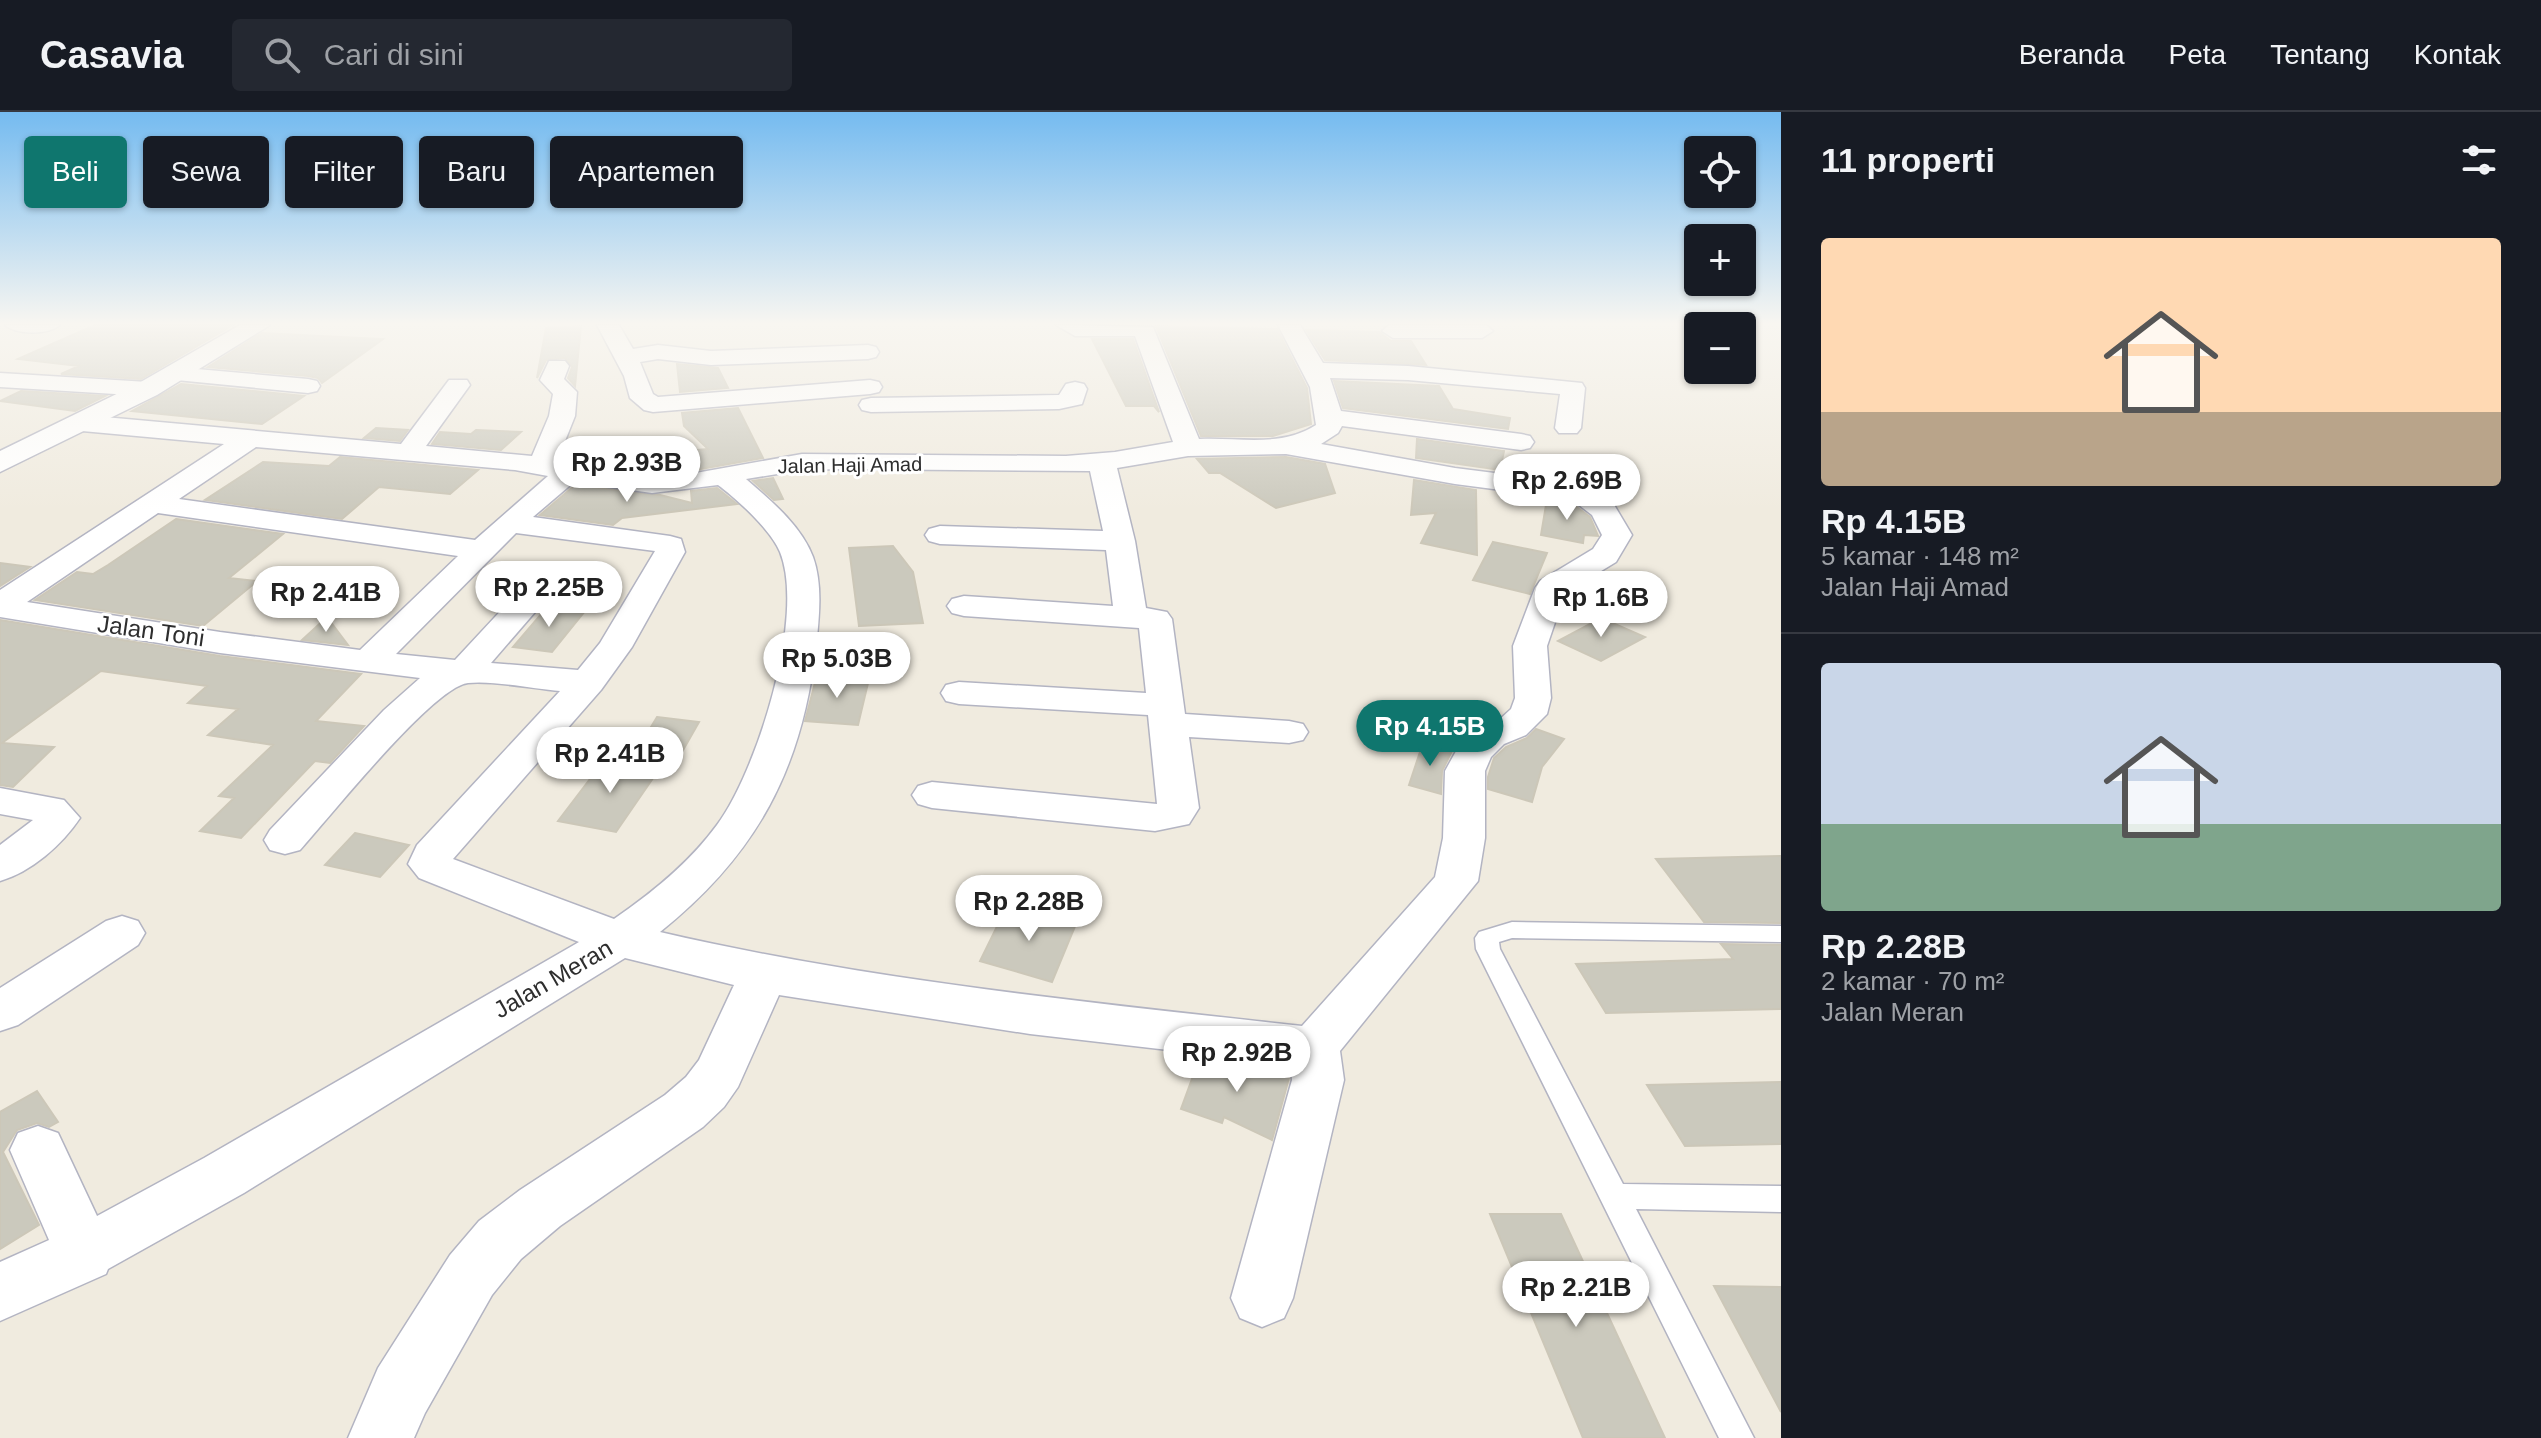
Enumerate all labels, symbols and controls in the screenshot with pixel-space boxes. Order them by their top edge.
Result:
search box [232,19,792,91]
icon: search [260,33,304,77]
text: Casavia [40,34,184,76]
text: Cari di sini [324,38,464,71]
text: Beranda [2019,39,2125,70]
text: Peta [2169,39,2226,70]
text: Tentang [2270,39,2370,70]
text: Kontak [2414,39,2501,70]
chip: Beli [24,136,127,208]
chip: Sewa [143,136,269,208]
chip: Filter [285,136,403,208]
chip: Baru [419,136,534,208]
chip: Apartemen [550,136,743,208]
map controls [1684,136,1756,384]
button: locate [1684,136,1756,208]
icon: filters [2457,138,2501,182]
text: 11 properti [1821,141,1995,179]
button: + [1684,224,1756,296]
icon: home [2089,290,2233,434]
button: − [1684,312,1756,384]
pin: Rp 2.93B [544,436,710,504]
text: Rp 2.93B [571,447,683,477]
street label: Jalan Haji Amad [778,453,922,477]
pin: Rp 2.69B [1484,454,1650,522]
text: Rp 2.69B [1511,465,1623,495]
text: Rp 4.15B [1821,502,1967,540]
text: 5 kamar · 148 m² [1821,541,2019,571]
pin: Rp 2.25B [466,561,632,629]
pin: Rp 2.41B [243,566,409,634]
pin: Rp 1.6B [1527,571,1675,639]
text: Rp 2.25B [493,572,605,602]
text: Jalan Haji Amad [1821,572,2009,602]
text: Rp 2.41B [270,577,382,607]
text: Rp 1.6B [1553,582,1649,612]
street label: Jalan Toni [96,610,206,651]
pin: Rp 5.03B [754,632,920,700]
text: Rp 5.03B [781,643,893,673]
pin: Rp 4.15B [1347,700,1513,768]
text: Rp 4.15B [1374,711,1486,741]
icon: home [2089,715,2233,859]
pin: Rp 2.41B [527,727,693,795]
text: Rp 2.41B [554,738,666,768]
pin: Rp 2.28B [946,875,1112,943]
text: Rp 2.28B [973,886,1085,916]
text: Rp 2.28B [1821,927,1967,965]
street label: Jalan Meran [489,934,617,1023]
text: 2 kamar · 70 m² [1821,966,2005,996]
text: Jalan Meran [1821,997,1964,1027]
pin: Rp 2.92B [1154,1026,1320,1094]
text: Rp 2.92B [1181,1037,1293,1067]
pin: Rp 2.21B [1493,1261,1659,1329]
text: Rp 2.21B [1520,1272,1632,1302]

